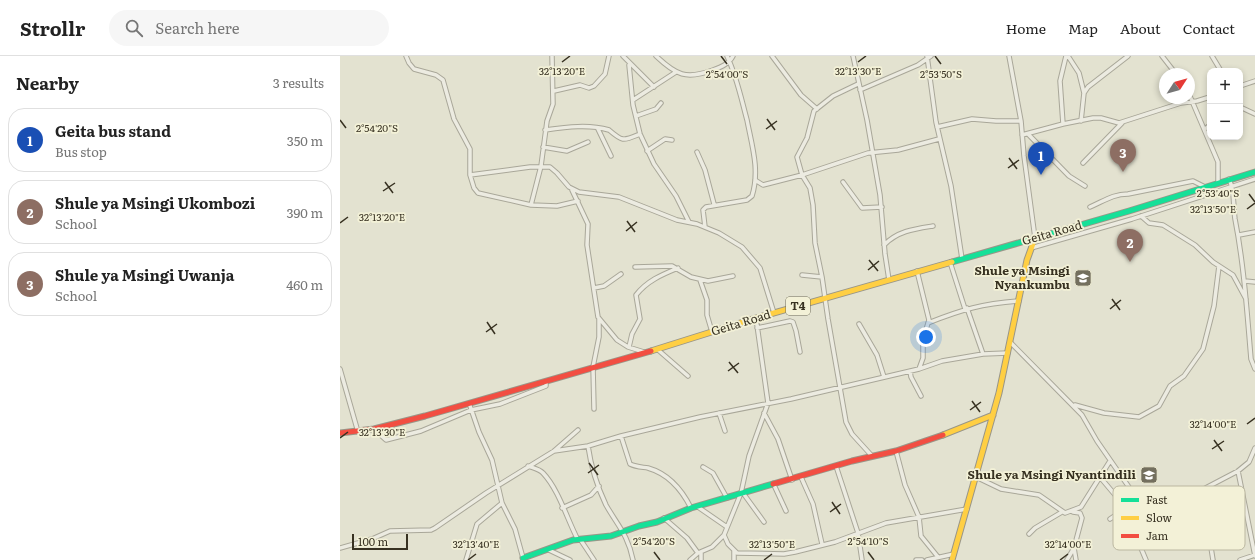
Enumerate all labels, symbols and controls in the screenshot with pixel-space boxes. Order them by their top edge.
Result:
search box [109,10,389,46]
text: Strollr [20,14,85,42]
text: Search here [155,16,240,39]
icon: search [123,17,145,39]
text: Home [1006,18,1046,38]
text: Map [1068,18,1098,38]
text: About [1120,18,1161,38]
text: Contact [1183,18,1235,38]
text: 32°13'20"E [539,63,585,78]
text: 32°13'30"E [835,63,881,78]
text: 2°54'00"S [706,66,748,81]
text: 2°53'50"S [920,66,962,81]
north arrow [1159,68,1195,104]
map controls [1207,68,1243,140]
button: + [1207,68,1243,104]
text: Nearby [16,70,79,95]
text: 3 results [273,73,324,92]
button: − [1207,104,1243,140]
text: Geita bus stand [55,119,171,142]
text: 2°54'20"S [356,120,398,135]
text: 1 [27,131,33,150]
text: 350 m [287,131,323,150]
pin: 3 [1110,139,1136,172]
text: Bus stop [55,142,107,161]
pin: 1 [1028,142,1054,175]
text: 2°53'40"S [1197,185,1239,200]
text: Shule ya Msingi Ukombozi [55,191,255,214]
text: 32°13'50"E [1190,201,1236,216]
text: 2 [27,203,33,222]
text: 390 m [286,203,323,222]
text: 32°13'20"E [359,209,405,224]
text: School [55,214,97,233]
street label: Geita Road [1020,215,1084,249]
pin: 2 [1117,229,1143,262]
place label: Shule ya Msingi Nyankumbu [974,261,1071,293]
text: Shule ya Msingi Uwanja [55,263,234,286]
school or university icon: Shule ya Msingi Nyankumbu [1073,268,1093,288]
text: 3 [26,275,34,294]
text: 460 m [286,275,323,294]
text: School [55,286,97,305]
road number: T4 [786,297,810,315]
street label: Geita Road [709,304,773,340]
your location [916,327,936,347]
text: 32°14'00"E [1190,416,1236,431]
text: 32°13'30"E [359,424,405,439]
place label: Shule ya Msingi Nyantindili [968,465,1137,483]
school or university icon: Shule ya Msingi Nyantindili [1139,465,1159,485]
legend [1113,486,1245,550]
text: Fast [1146,491,1168,507]
text: Slow [1146,509,1172,525]
text: Jam [1146,527,1169,543]
scale bar [352,532,408,551]
text: 100 m [358,533,388,549]
text: 2°54'20"S [633,533,675,548]
text: 2°54'10"S [848,533,889,548]
text: 32°13'40"E [453,536,499,551]
text: 32°13'50"E [749,536,795,551]
text: 32°14'00"E [1045,536,1091,551]

